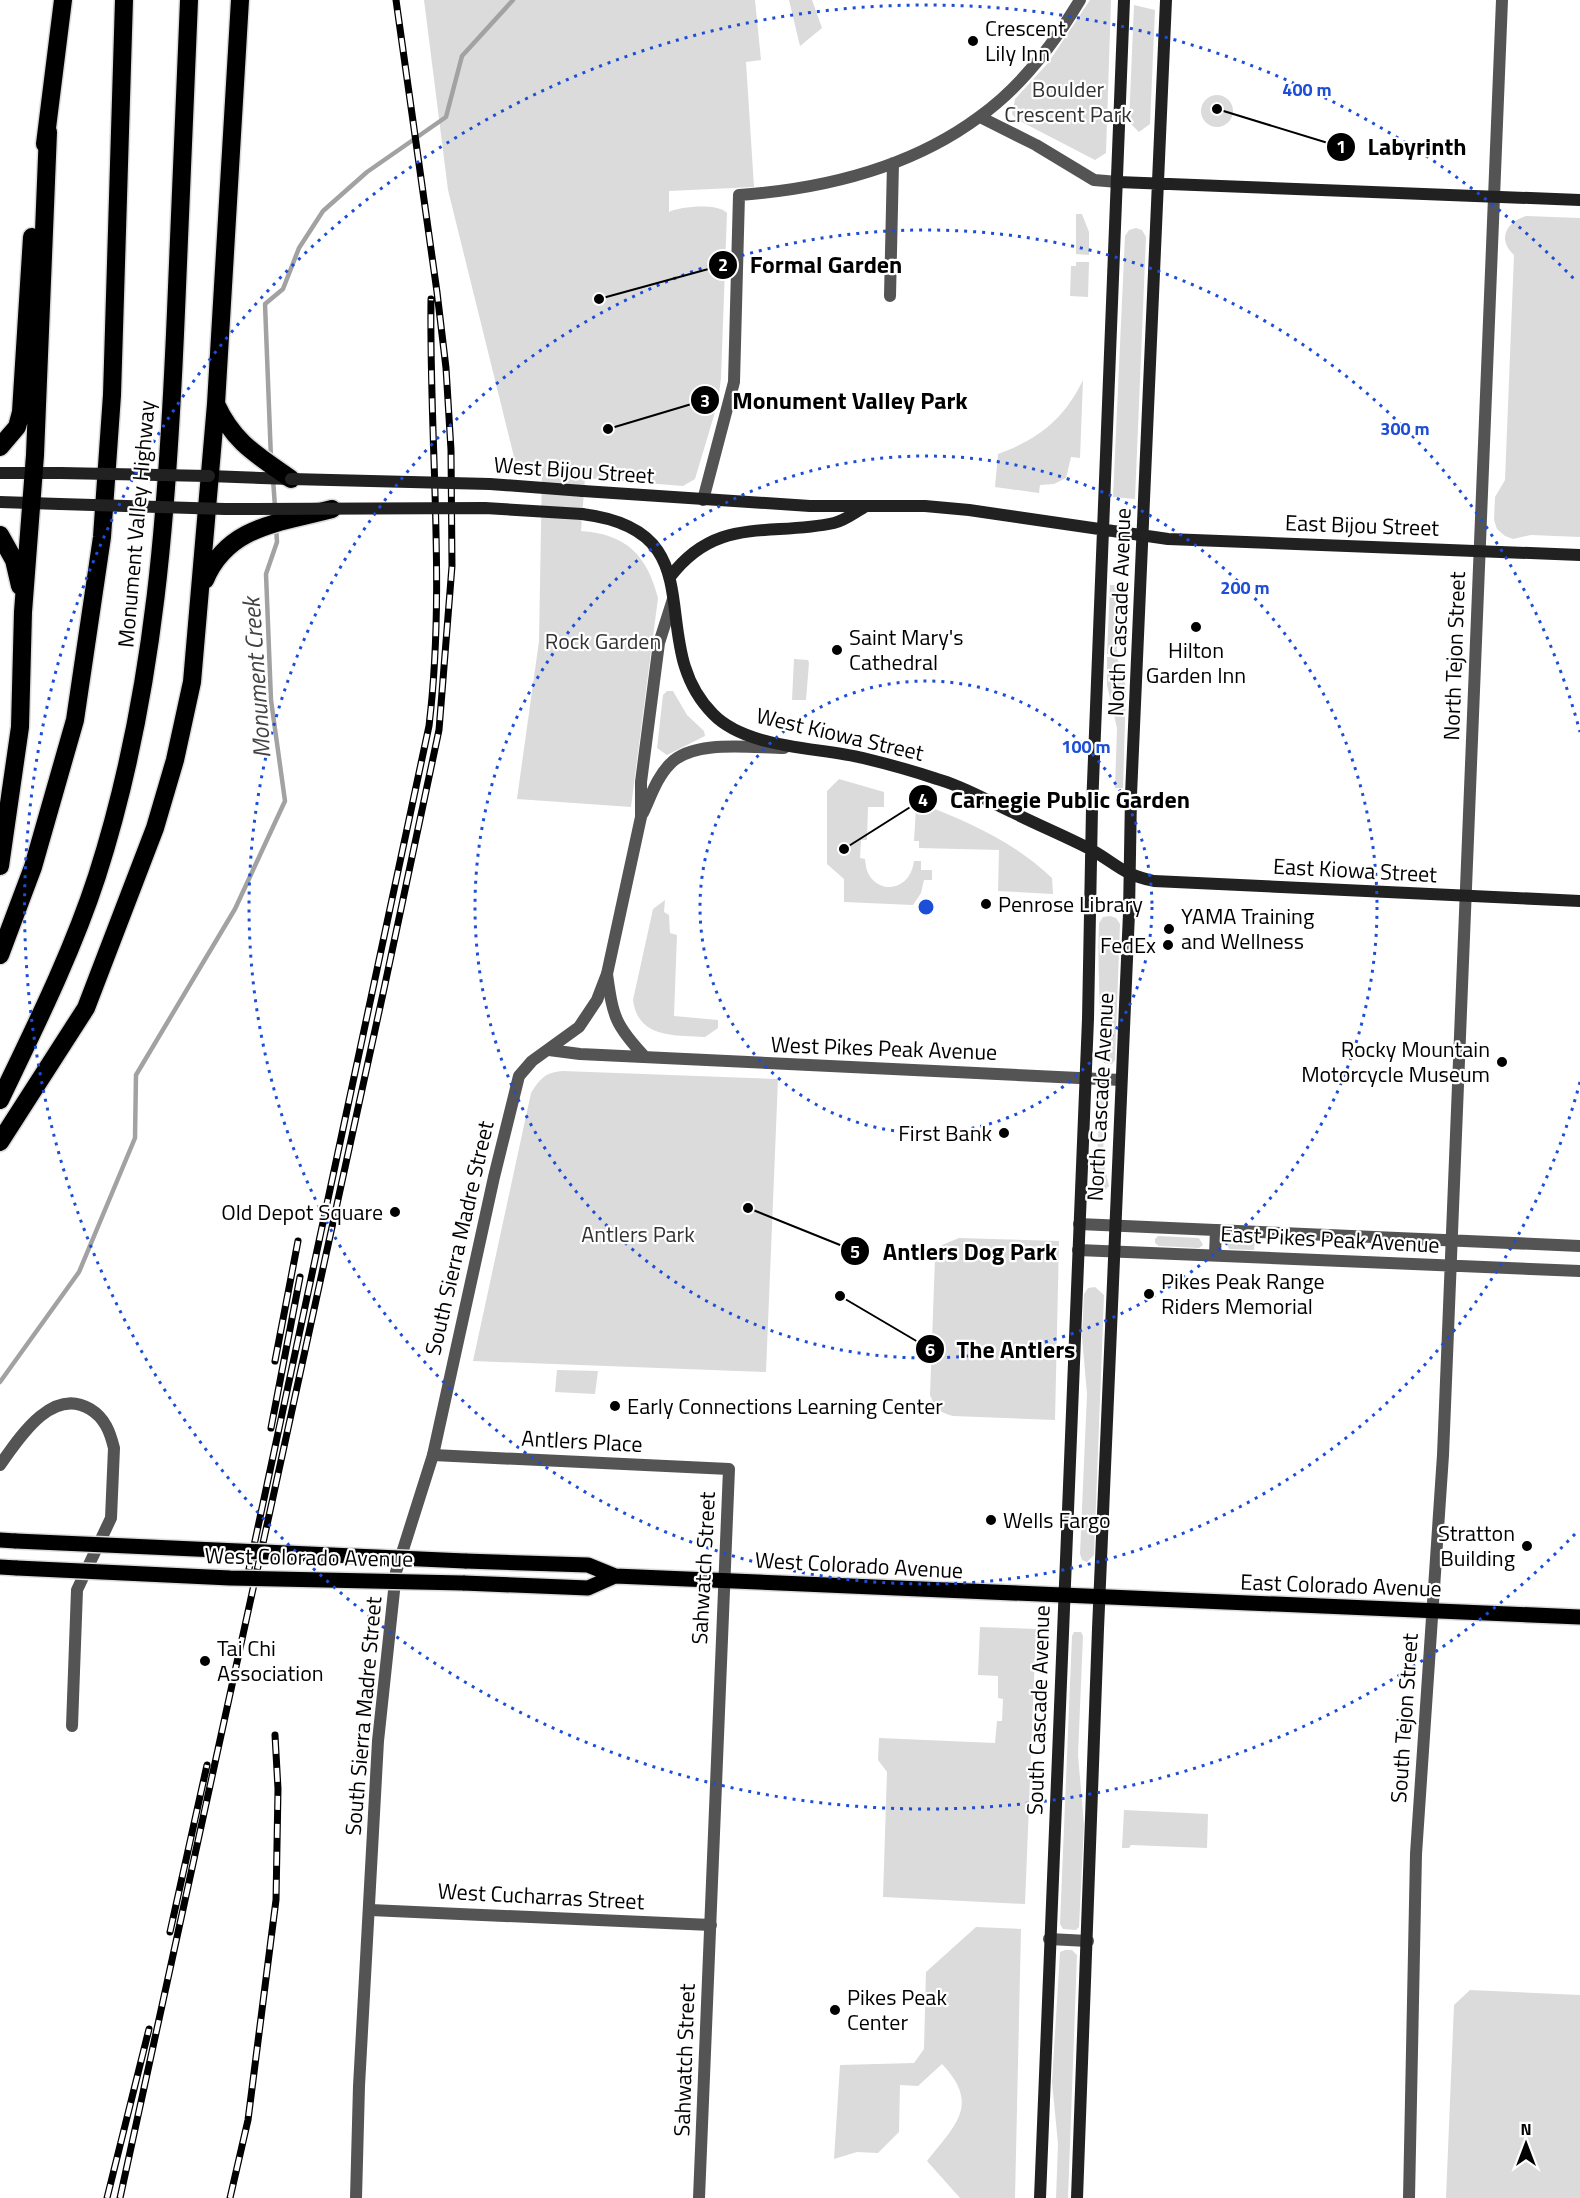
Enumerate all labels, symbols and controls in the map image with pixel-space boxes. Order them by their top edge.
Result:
place label: Crescent Lily Inn [985,11,1066,70]
marker: Crescent Lily Inn [966,34,980,48]
park label: Boulder Crescent Park [1004,72,1132,131]
text: 400 m [1282,76,1332,103]
callout: Labyrinth [1326,126,1479,168]
text: Labyrinth [1368,128,1466,164]
text: 1 [1336,133,1346,160]
callout: Formal Garden [708,244,915,286]
text: Formal Garden [750,246,902,282]
text: 2 [718,251,728,278]
callout: Monument Valley Park [690,379,979,421]
text: Monument Valley Park [732,382,968,418]
text: 3 [700,387,710,414]
street label: Monument Valley Highway [108,399,164,649]
text: 300 m [1380,415,1430,442]
street label: West Bijou Street [493,447,656,493]
street label: East Bijou Street [1284,505,1440,545]
street label: North Cascade Avenue [1098,507,1140,717]
street label: North Tejon Street [1434,571,1474,741]
text: 200 m [1220,574,1270,601]
water label: Monument Creek [232,593,280,760]
place label: Saint Mary's Cathedral [849,620,964,679]
marker: Hilton Garden Inn [1189,620,1203,634]
park label: Rock Garden [545,624,661,658]
place label: Hilton Garden Inn [1146,633,1246,692]
marker: Saint Mary's Cathedral [830,643,844,657]
street label: West Kiowa Street [753,698,927,770]
text: 100 m [1061,733,1111,760]
callout: Carnegie Public Garden [908,778,1202,820]
text: Carnegie Public Garden [950,781,1190,817]
text: 4 [918,786,928,813]
street label: East Kiowa Street [1272,849,1438,891]
place label: Penrose Library [998,887,1143,921]
centre of rings [916,897,936,917]
marker: Penrose Library [979,897,993,911]
place label: YAMA Training and Wellness [1181,899,1314,958]
marker: YAMA Training and Wellness [1162,922,1176,936]
place label: FedEx [1100,928,1156,962]
marker: FedEx [1161,938,1175,952]
street label: North Cascade Avenue [1078,992,1122,1202]
street label: West Pikes Peak Avenue [770,1027,998,1069]
place label: Rocky Mountain Motorcycle Museum [1301,1032,1490,1091]
marker: Rocky Mountain Motorcycle Museum [1495,1055,1509,1069]
place label: First Bank [898,1116,992,1150]
street label: South Sierra Madre Street [415,1117,503,1359]
marker: First Bank [997,1126,1011,1140]
place label: Old Depot Square [221,1195,383,1229]
marker: Old Depot Square [388,1205,402,1219]
street label: East Pikes Peak Avenue [1219,1216,1441,1262]
park label: Antlers Park [581,1217,695,1251]
callout: Antlers Dog Park [840,1230,1069,1272]
text: Antlers Dog Park [883,1233,1058,1269]
text: 5 [850,1238,860,1265]
place label: Pikes Peak Range Riders Memorial [1161,1264,1325,1323]
marker: Pikes Peak Range Riders Memorial [1142,1287,1156,1301]
callout: The Antlers [915,1328,1087,1370]
text: The Antlers [957,1331,1075,1367]
text: 6 [925,1336,935,1363]
place label: Early Connections Learning Center [627,1389,943,1423]
marker: Early Connections Learning Center [608,1399,622,1413]
street label: Antlers Place [521,1421,643,1461]
street label: Sahwatch Street [682,1490,724,1645]
place label: Wells Fargo [1003,1503,1111,1537]
marker: Wells Fargo [984,1513,998,1527]
place label: Stratton Building [1438,1516,1515,1575]
street label: West Colorado Avenue [204,1538,414,1576]
marker: Stratton Building [1520,1539,1534,1553]
street label: West Colorado Avenue [754,1543,964,1587]
street label: East Colorado Avenue [1240,1564,1442,1606]
street label: South Sierra Madre Street [336,1595,390,1837]
street label: South Cascade Avenue [1017,1605,1059,1815]
place label: Tai Chi Association [217,1631,324,1690]
street label: South Tejon Street [1381,1632,1427,1804]
marker: Tai Chi Association [198,1654,212,1668]
street label: West Cucharras Street [437,1874,645,1918]
place label: Pikes Peak Center [847,1980,947,2039]
street label: Sahwatch Street [664,1983,704,2137]
marker: Pikes Peak Center [828,2003,842,2017]
north arrow [1496,2114,1556,2174]
text: N [1520,2117,1532,2141]

